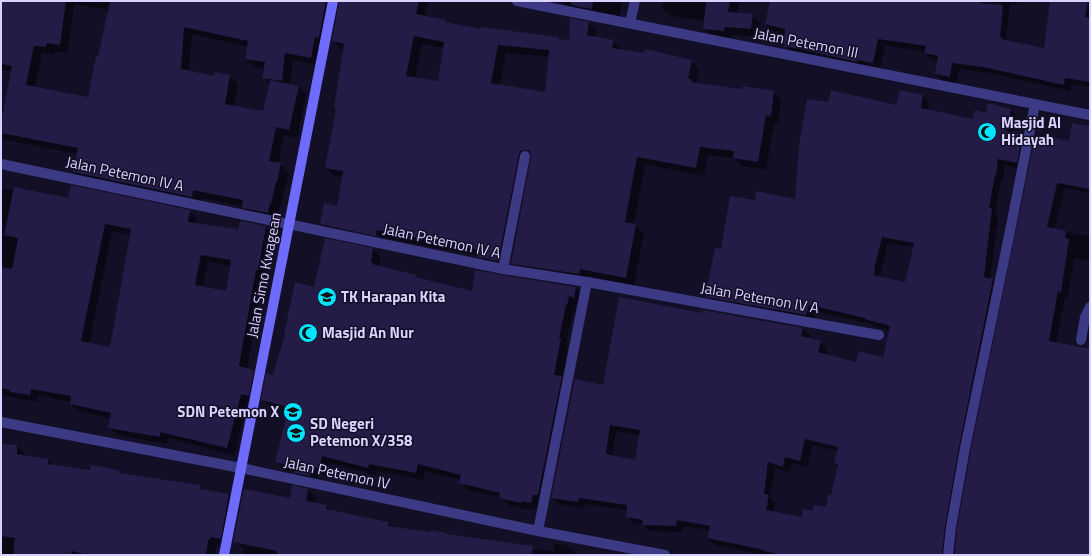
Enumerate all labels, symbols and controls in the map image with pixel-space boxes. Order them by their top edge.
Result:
street label: Jalan Petemon III [752,21,860,64]
place label: Masjid Al Hidayah [1001,111,1061,151]
mosque icon: Masjid Al Hidayah [976,121,998,143]
street label: Jalan Petemon IV A [64,150,186,197]
street label: Jalan Simo Kwagean [240,210,287,340]
street label: Jalan Petemon IV A [381,217,503,264]
street label: Jalan Petemon IV A [699,276,821,319]
place label: TK Harapan Kita [341,285,446,308]
school or university icon: TK Harapan Kita [316,286,338,308]
place label: Masjid An Nur [322,321,414,344]
mosque icon: Masjid An Nur [297,322,319,344]
place label: SDN Petemon X [177,400,279,423]
school or university icon: SDN Petemon X [282,401,304,423]
place label: SD Negeri Petemon X/358 [310,412,412,452]
school or university icon: SD Negeri Petemon X/358 [285,422,307,444]
street label: Jalan Petemon IV [282,450,392,495]

